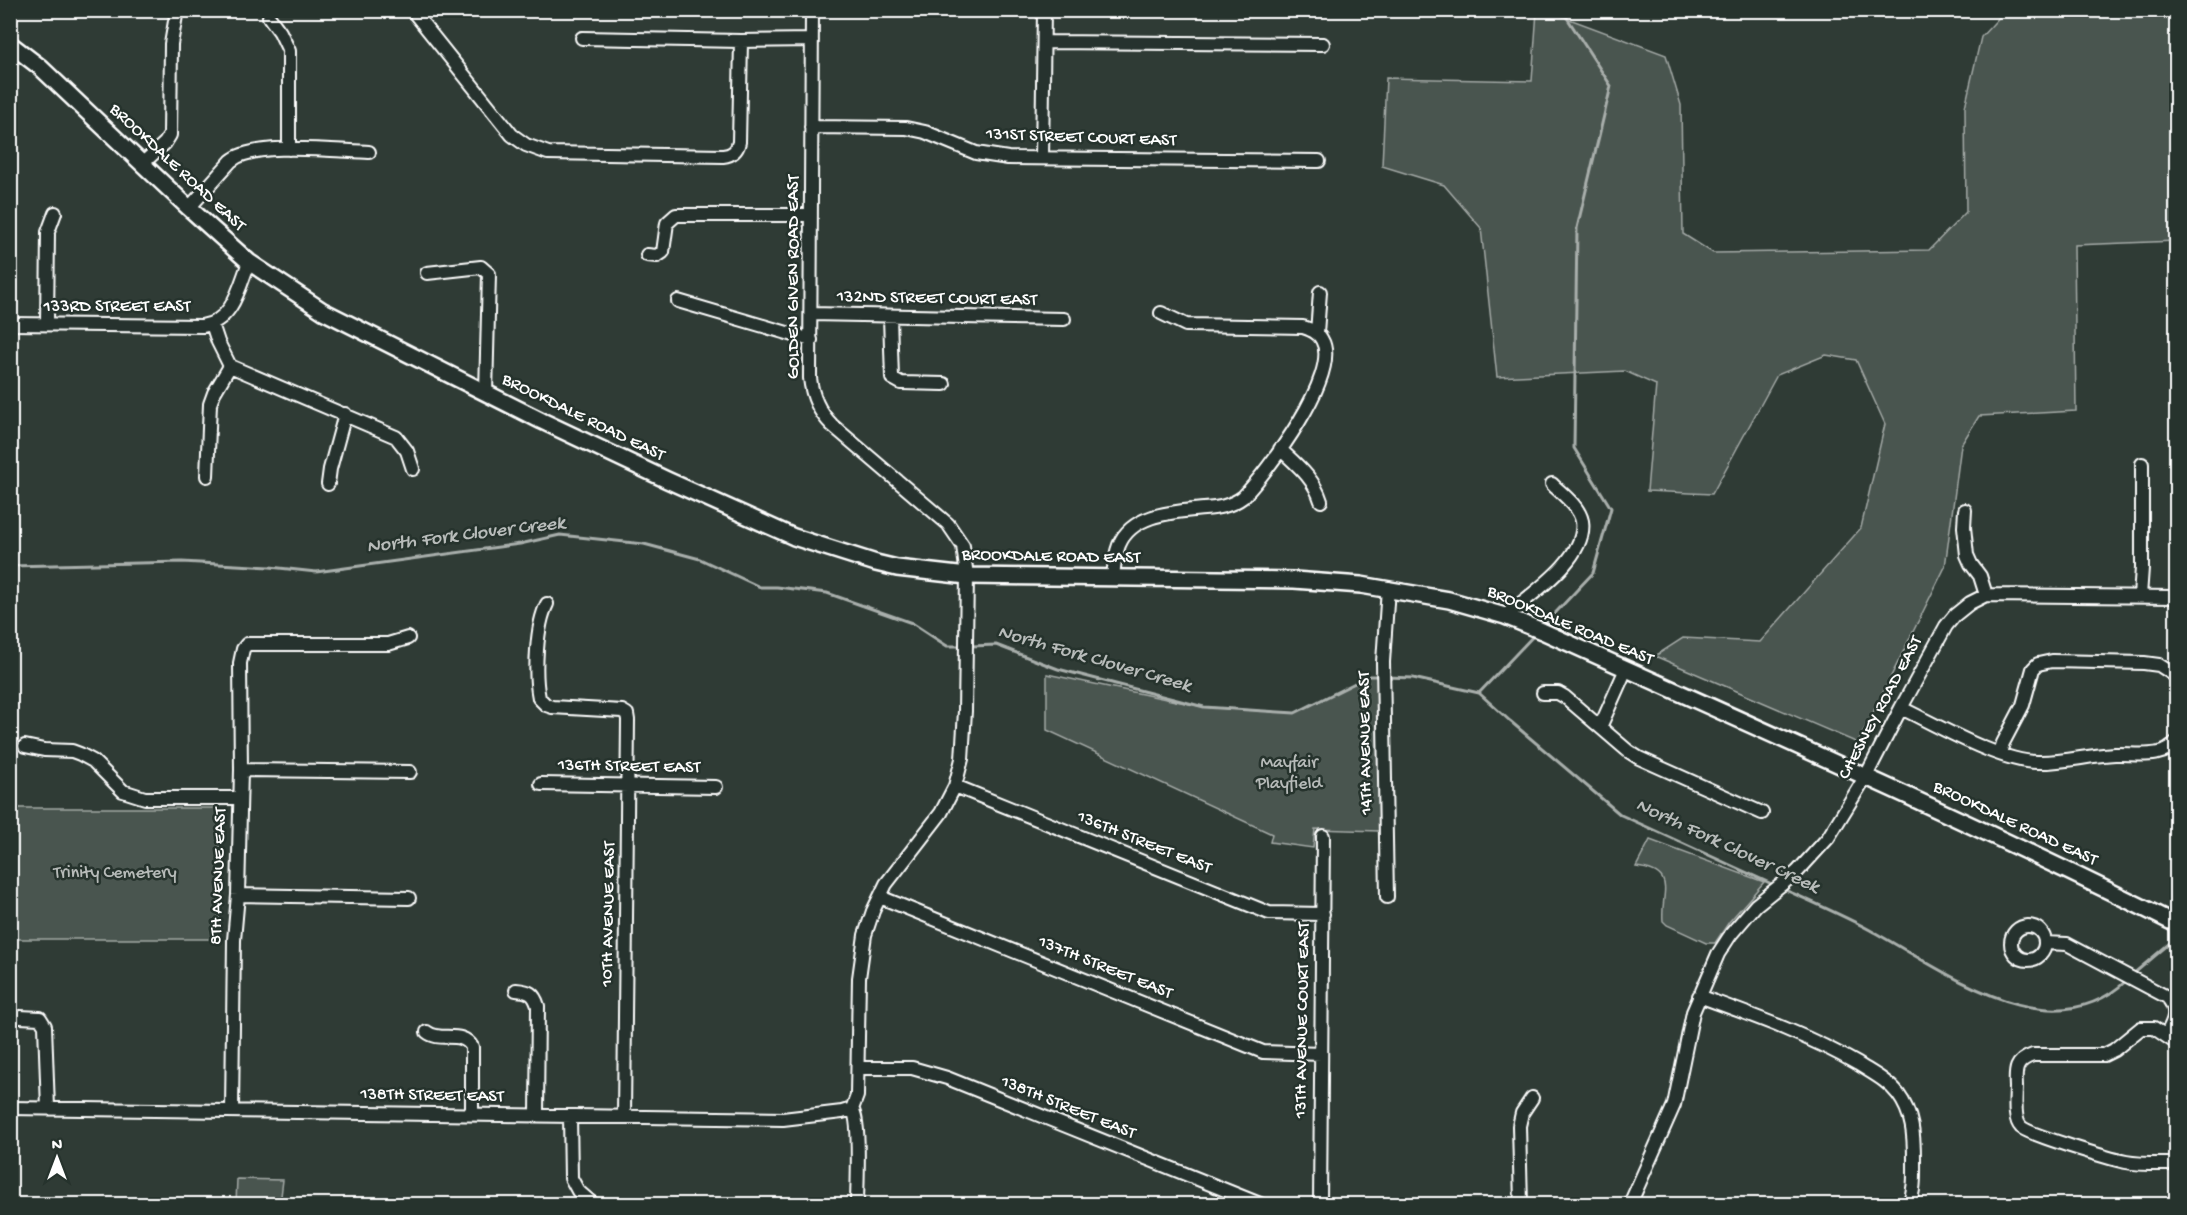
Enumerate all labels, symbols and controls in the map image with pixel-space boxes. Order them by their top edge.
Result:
street label: BROOKDALE ROAD EAST [104,99,250,237]
street label: 131ST STREET COURT EAST [984,124,1178,152]
street label: GOLDEN GIVEN ROAD EAST [784,174,805,379]
street label: 132ND STREET COURT EAST [836,287,1038,311]
street label: 133RD STREET EAST [43,297,191,318]
street label: BROOKDALE ROAD EAST [497,369,669,467]
water label: North Fork Clover Creek [366,512,569,560]
street label: BROOKDALE ROAD EAST [961,545,1142,569]
street label: BROOKDALE ROAD EAST [1483,581,1657,671]
water label: North Fork Clover Creek [995,621,1195,699]
street label: CHESNEY ROAD EAST [1834,632,1928,783]
street label: 14TH AVENUE EAST [1354,670,1378,816]
park label: Mayfair Playfield [1255,753,1323,795]
street label: 136TH STREET EAST [557,755,702,779]
street label: BROOKDALE ROAD EAST [1929,776,2101,872]
water label: North Fork Clover Creek [1632,794,1824,900]
street label: 8TH AVENUE EAST [206,806,232,945]
street label: 136TH STREET EAST [1073,806,1215,880]
street label: 10TH AVENUE EAST [597,840,621,988]
park label: Trinity Cemetery [52,863,177,884]
street label: 13TH AVENUE COURT EAST [1291,921,1315,1119]
street label: 137TH STREET EAST [1034,931,1176,1005]
street label: 138TH STREET EAST [997,1071,1139,1145]
street label: 138TH STREET EAST [359,1084,505,1108]
north arrow [27,1128,87,1188]
text: N [52,1137,63,1156]

